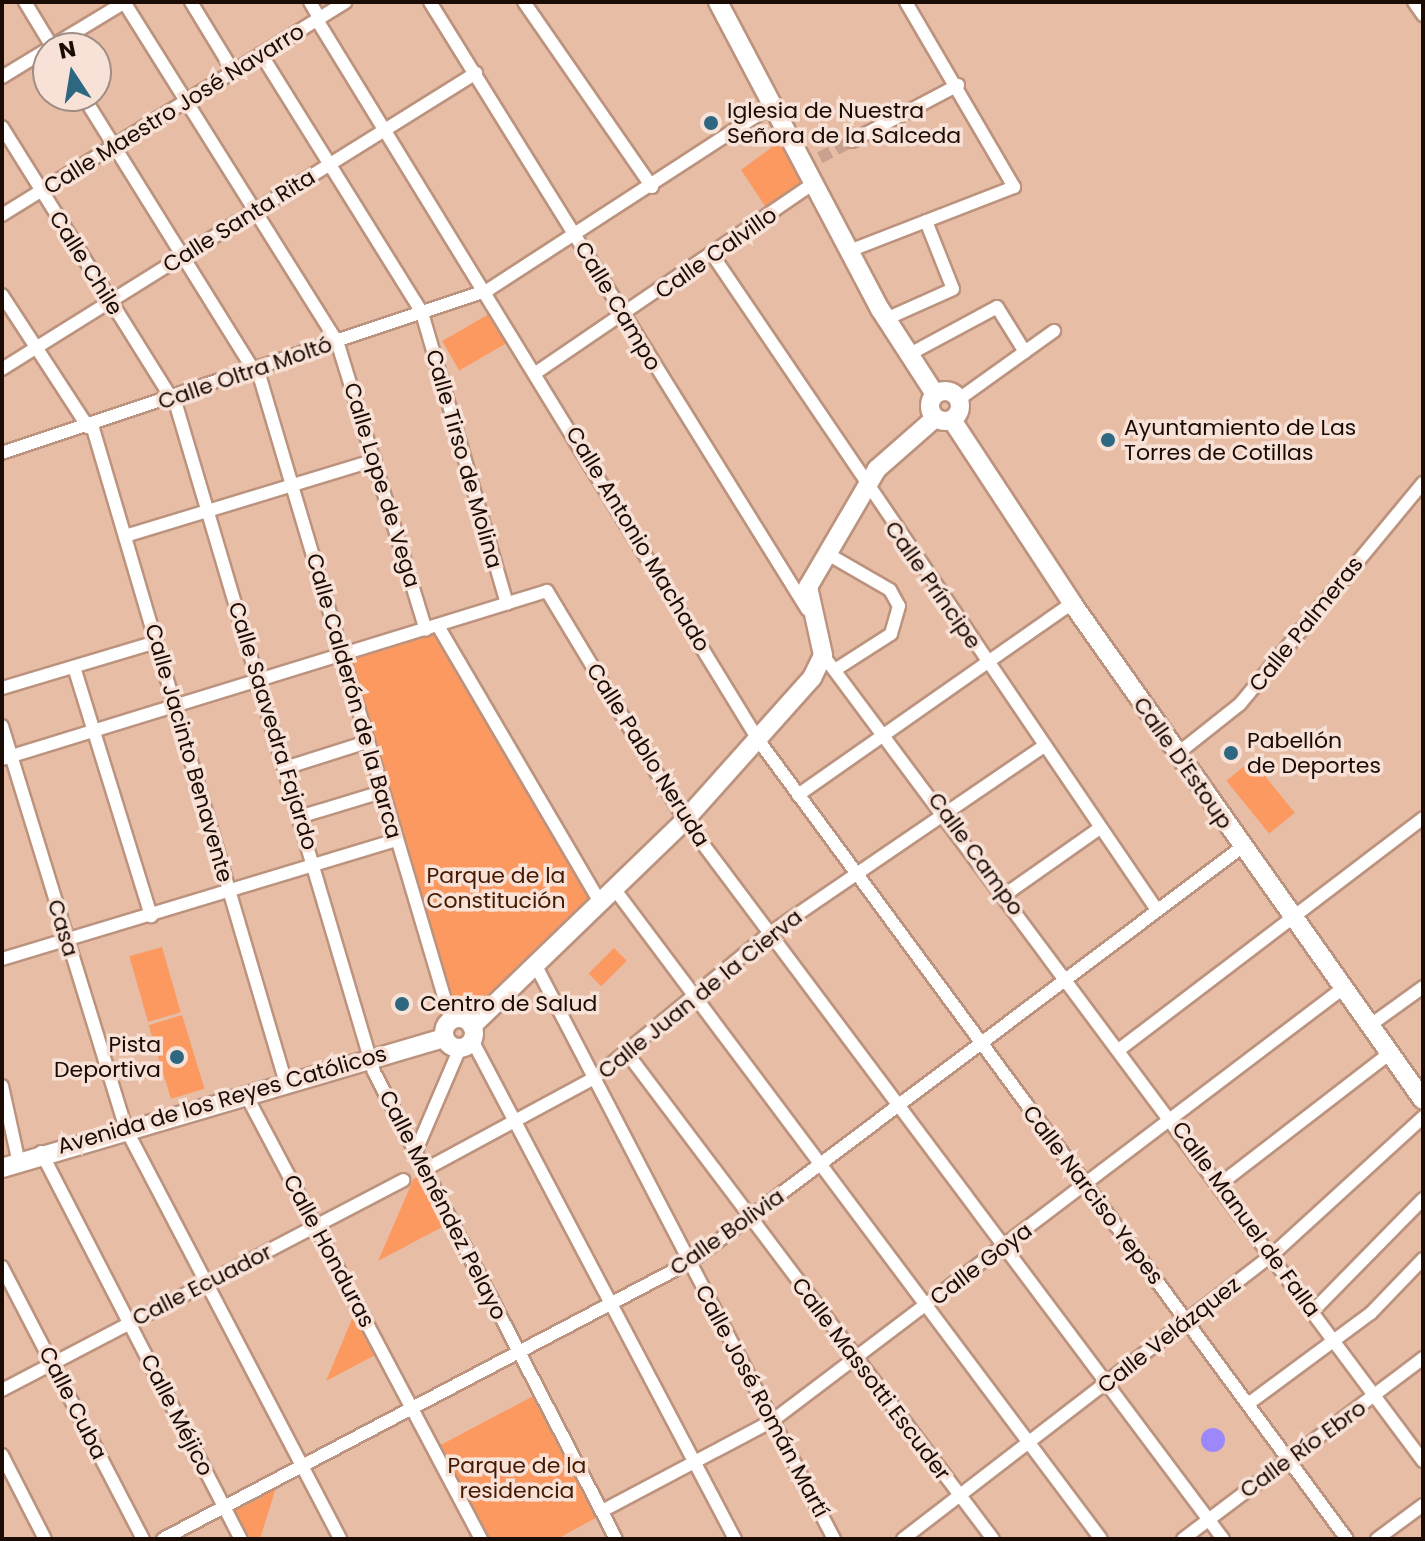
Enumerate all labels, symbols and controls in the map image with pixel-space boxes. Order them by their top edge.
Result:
street label: Calle Maestro José Navarro [39,18,309,200]
north arrow [32,32,112,112]
place label: Iglesia de Nuestra Señora de la Salceda [727,97,961,148]
marker: Iglesia de Nuestra Señora de la Salceda [702,114,720,132]
street label: Calle Santa Rita [158,164,320,278]
street label: Calle Calvillo [650,201,782,305]
street label: Calle Chile [44,206,128,320]
street label: Calle Campo [569,237,667,375]
street label: Calle Oltra Moltó [154,331,336,415]
street label: Calle Tirso de Molina [420,347,508,571]
street label: Calle Lope de Vega [338,379,426,591]
place label: Ayuntamiento de Las Torres de Cotillas [1124,414,1356,466]
street label: Calle Antonio Machado [560,422,716,656]
marker: Ayuntamiento de Las Torres de Cotillas [1099,431,1117,449]
street label: Calle Príncipe [879,516,987,654]
street label: Calle Calderón de la Barca [301,550,407,842]
street label: Calle Palmeras [1243,551,1369,697]
street label: Calle Saavedra Fajardo [223,599,323,853]
street label: Calle Jacinto Benavente [139,621,239,885]
street label: Calle Pablo Neruda [581,658,715,852]
street label: Calle D'Estoup [1128,692,1238,834]
place label: Pabellón de Deportes [1247,727,1381,778]
marker: Pabellón de Deportes [1222,744,1240,762]
street label: Calle Campo [923,787,1029,921]
park label: Parque de la Constitución [426,862,566,914]
street label: Casa [42,896,84,960]
street label: Calle Juan de la Cierva [593,904,807,1084]
place label: Centro de Salud [420,991,597,1017]
marker: Centro de Salud [391,993,413,1015]
place label: Pista Deportiva [54,1031,161,1082]
street label: Avenida de los Reyes Católicos [54,1040,390,1160]
marker: Pista Deportiva [168,1048,186,1066]
street label: Calle Menéndez Pelayo [374,1086,512,1324]
street label: Calle Narciso Yepes [1017,1100,1169,1290]
street label: Calle Manuel de Falla [1166,1116,1326,1322]
street label: Calle Honduras [278,1170,380,1332]
street label: Calle Bolivia [665,1183,789,1281]
street label: Calle Goya [925,1217,1037,1311]
street label: Calle Ecuador [128,1239,276,1331]
street label: Calle Velázquez [1092,1271,1246,1399]
street label: Calle Massotti Escuder [786,1272,956,1486]
street label: Calle José Román Martí [689,1280,835,1522]
street label: Calle Cuba [33,1342,113,1464]
street label: Calle Méjico [135,1350,219,1480]
street label: Calle Río Ebro [1235,1394,1371,1504]
park label: Parque de la residencia [448,1452,586,1504]

